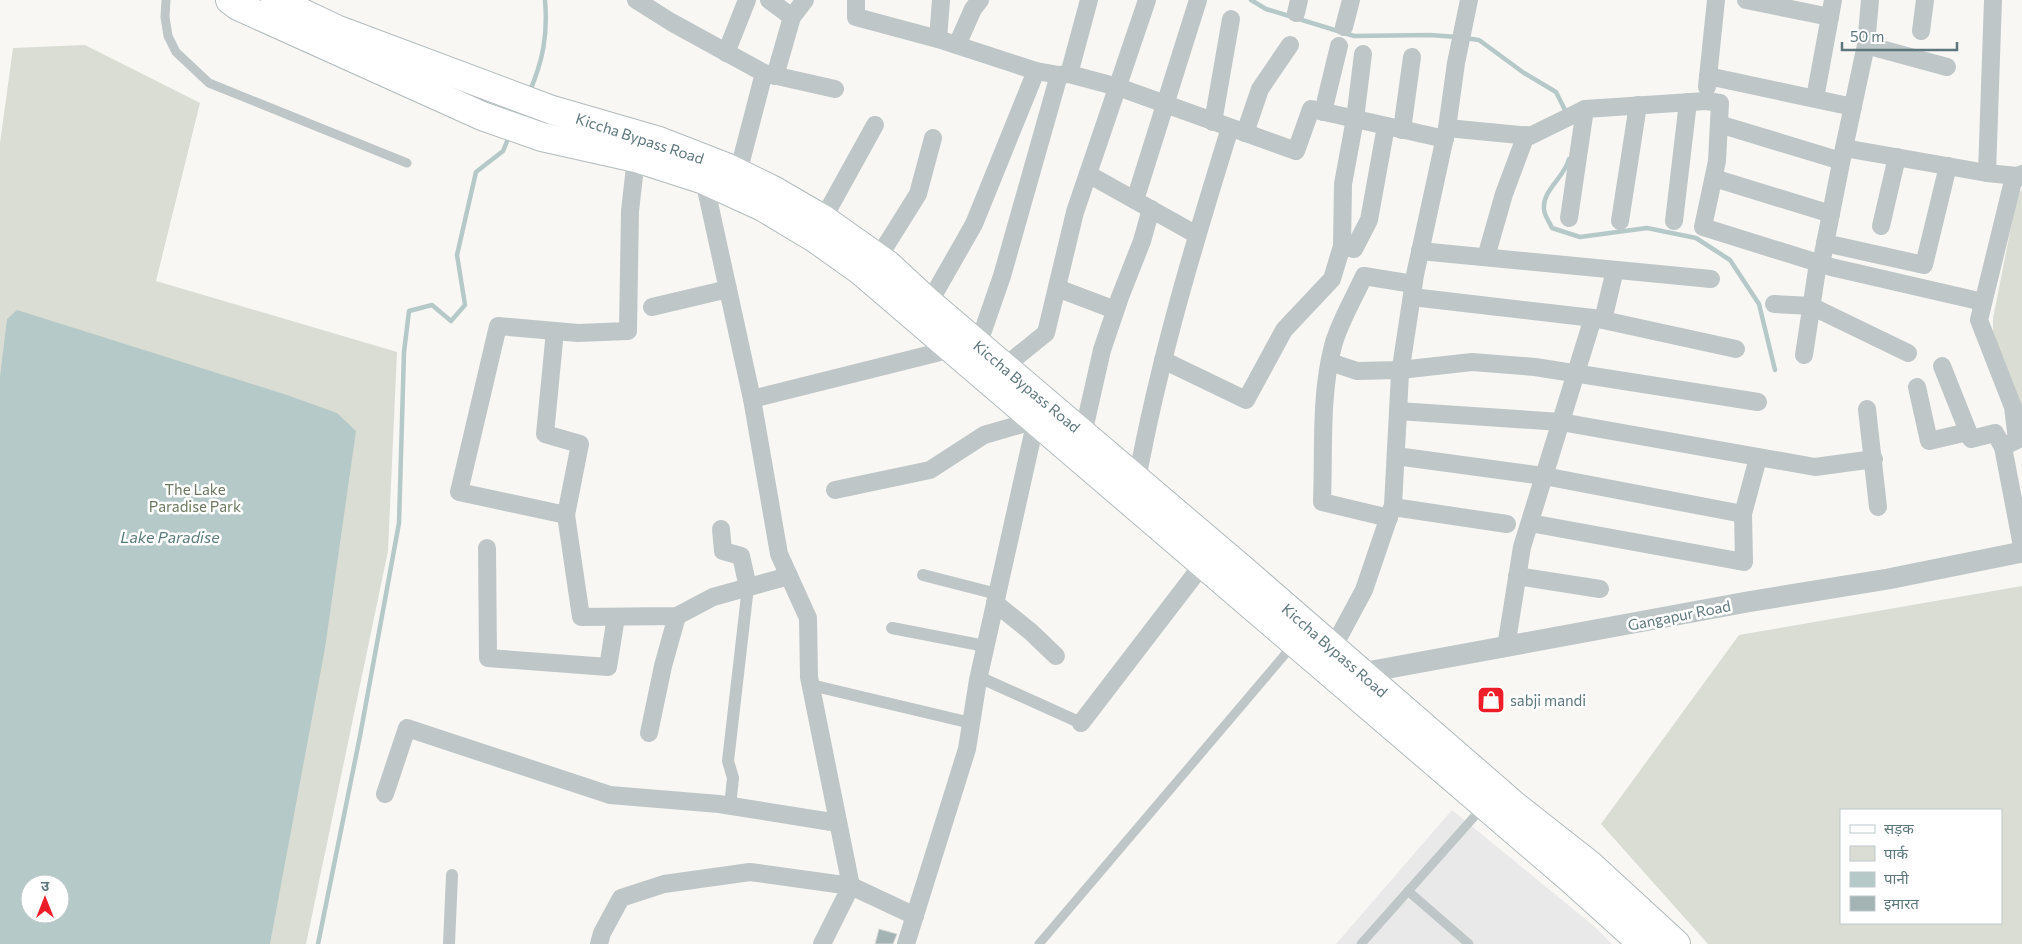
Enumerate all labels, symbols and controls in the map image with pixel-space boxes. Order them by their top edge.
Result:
scale bar [1842,20,1957,52]
text: 50 m [1850,27,1884,45]
street label: Kiccha Bypass Road [574,109,706,167]
street label: Kiccha Bypass Road [970,336,1084,436]
park label: The Lake Paradise Park [149,480,241,515]
water label: Lake Paradise [120,527,220,546]
street label: Gangapur Road [1626,596,1732,634]
street label: Kiccha Bypass Road [1279,599,1391,701]
shop icon: sabji mandi [1476,685,1506,715]
place label: sabji mandi [1510,691,1586,709]
legend [1840,809,2002,924]
text: सड़क [1884,819,1914,837]
text: पार्क [1884,844,1908,862]
text: पानी [1884,869,1910,887]
north arrow [20,874,70,924]
text: उ [41,877,50,894]
text: इमारत [1884,894,1919,912]

